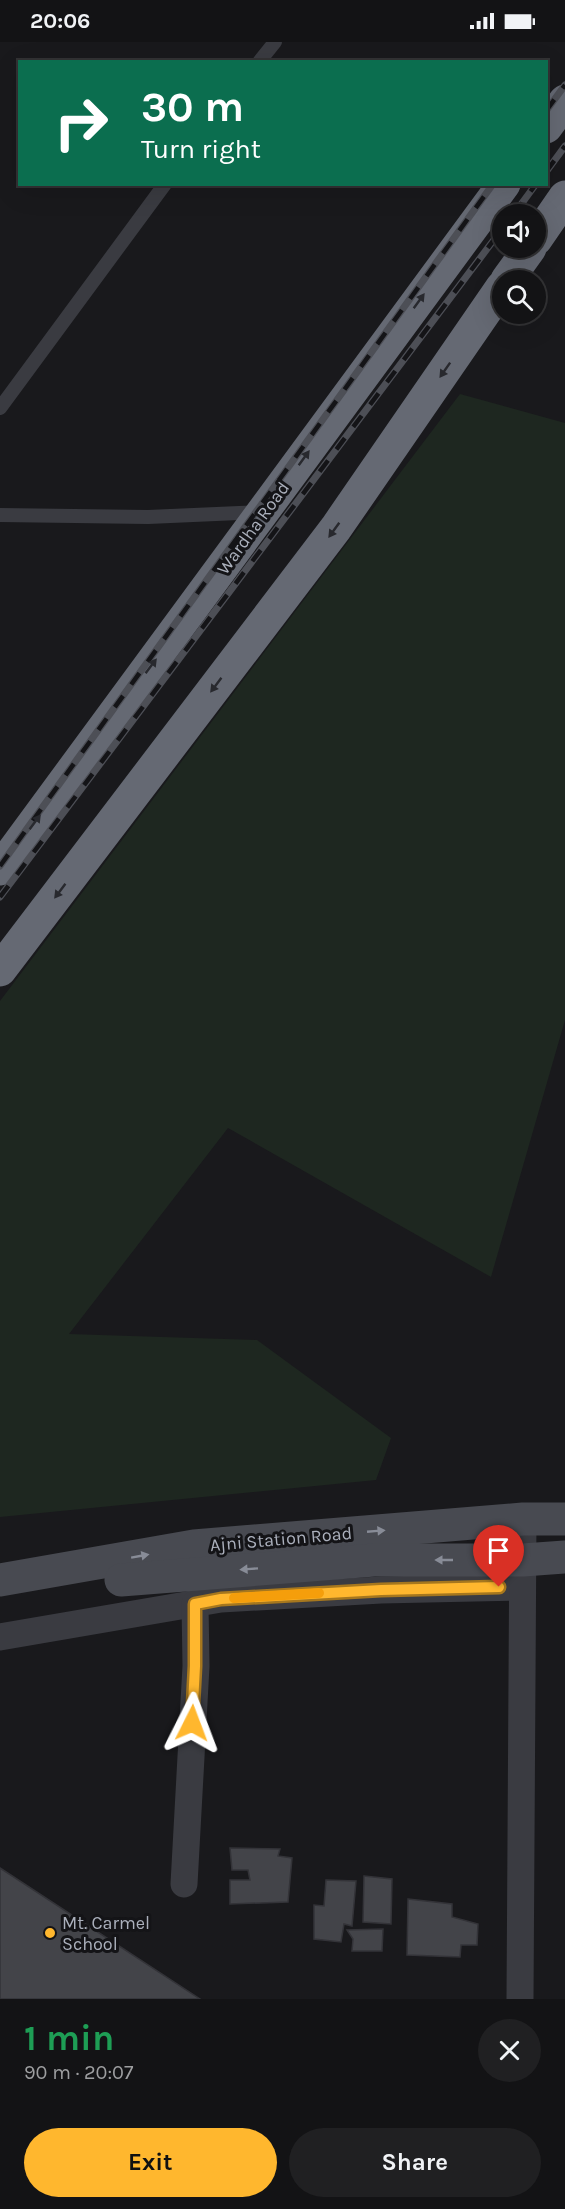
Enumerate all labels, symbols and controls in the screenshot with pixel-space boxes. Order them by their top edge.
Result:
text: 20:06 [30,8,90,34]
text: 30 m [141,82,244,132]
icon: right [42,84,120,162]
text: Turn right [141,133,261,165]
map controls [492,204,546,324]
button: sound [492,204,546,258]
button: search [492,270,546,324]
one-way arrow [413,293,425,309]
one-way arrow [439,361,451,377]
one-way arrow [298,451,310,467]
street label: Wardha Road [212,477,294,579]
one-way arrow [328,521,340,537]
one-way arrow [145,658,157,674]
one-way arrow [211,678,223,693]
one-way arrow [29,815,41,831]
one-way arrow [55,883,67,898]
street label: Ajni Station Road [209,1522,353,1556]
pin [473,1525,524,1587]
one-way arrow [367,1526,386,1536]
icon: arrive [482,1534,515,1567]
one-way arrow [131,1551,150,1560]
one-way arrow [434,1555,453,1565]
one-way arrow [240,1564,259,1573]
position arrow [160,1691,224,1755]
place label: Mt. Carmel School [62,1912,150,1955]
marker: Mt. Carmel School [43,1926,57,1940]
text: 1 min [24,2017,114,2059]
button: close [478,2019,541,2082]
text: 90 m · 20:07 [24,2061,133,2084]
button: Exit [24,2128,277,2197]
button: Share [289,2128,541,2197]

